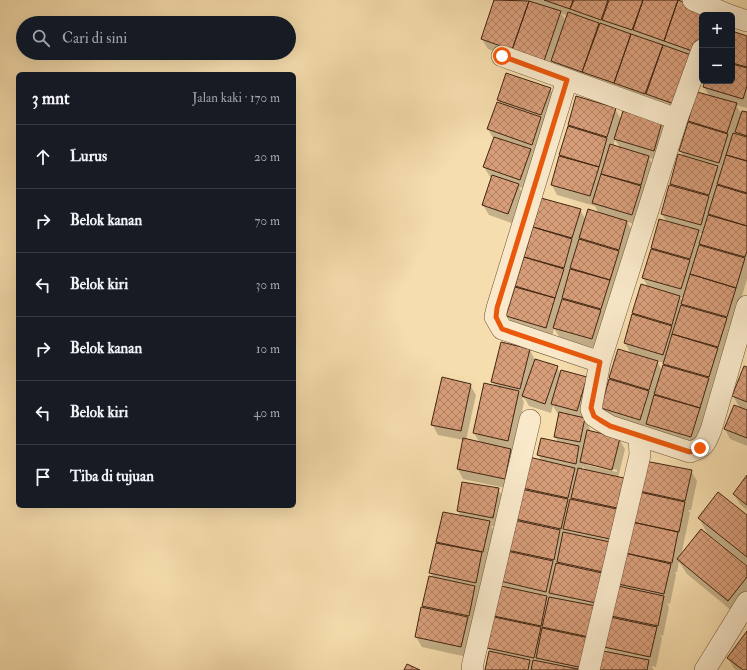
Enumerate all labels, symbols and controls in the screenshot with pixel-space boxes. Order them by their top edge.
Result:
map controls [699,12,735,84]
button: + [699,12,735,48]
search box [16,16,296,60]
icon: search [30,27,52,49]
text: Cari di sini [62,29,127,48]
route start [493,47,511,65]
button: − [699,48,735,84]
text: 3 mnt [32,88,69,109]
text: Jalan kaki · 170 m [192,90,280,106]
icon: ahead [32,146,54,168]
text: Lurus [70,147,107,166]
text: 20 m [254,149,280,165]
icon: right [32,210,54,232]
text: Belok kanan [70,211,142,230]
text: 70 m [255,213,280,229]
icon: left [32,274,54,296]
text: Belok kiri [70,275,128,294]
text: 30 m [256,277,280,293]
icon: right [32,338,54,360]
text: Belok kanan [70,339,142,358]
text: 10 m [256,341,280,357]
icon: left [32,402,54,424]
text: Belok kiri [70,403,128,422]
text: 40 m [254,405,280,421]
route end [691,439,709,457]
icon: arrive [32,466,54,488]
text: Tiba di tujuan [70,467,154,486]

